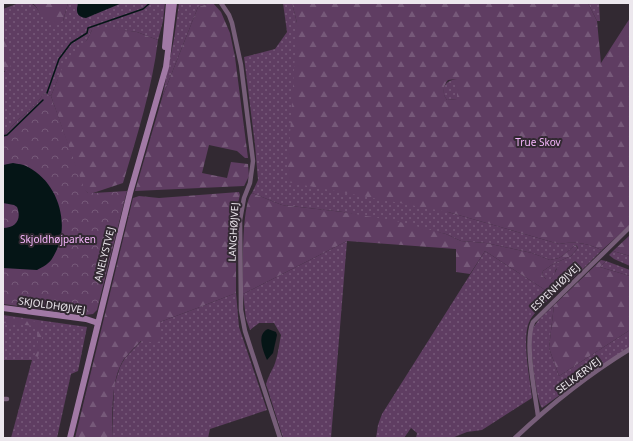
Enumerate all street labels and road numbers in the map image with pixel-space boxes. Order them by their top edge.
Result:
street label: LANGHØJVEJ [224,202,242,262]
street label: ANELYSTVEJ [90,225,118,283]
street label: ESPENHØJVEJ [527,260,583,314]
street label: SKJOLDHØJVEJ [18,293,86,317]
street label: SELKÆRVEJ [553,354,603,396]

